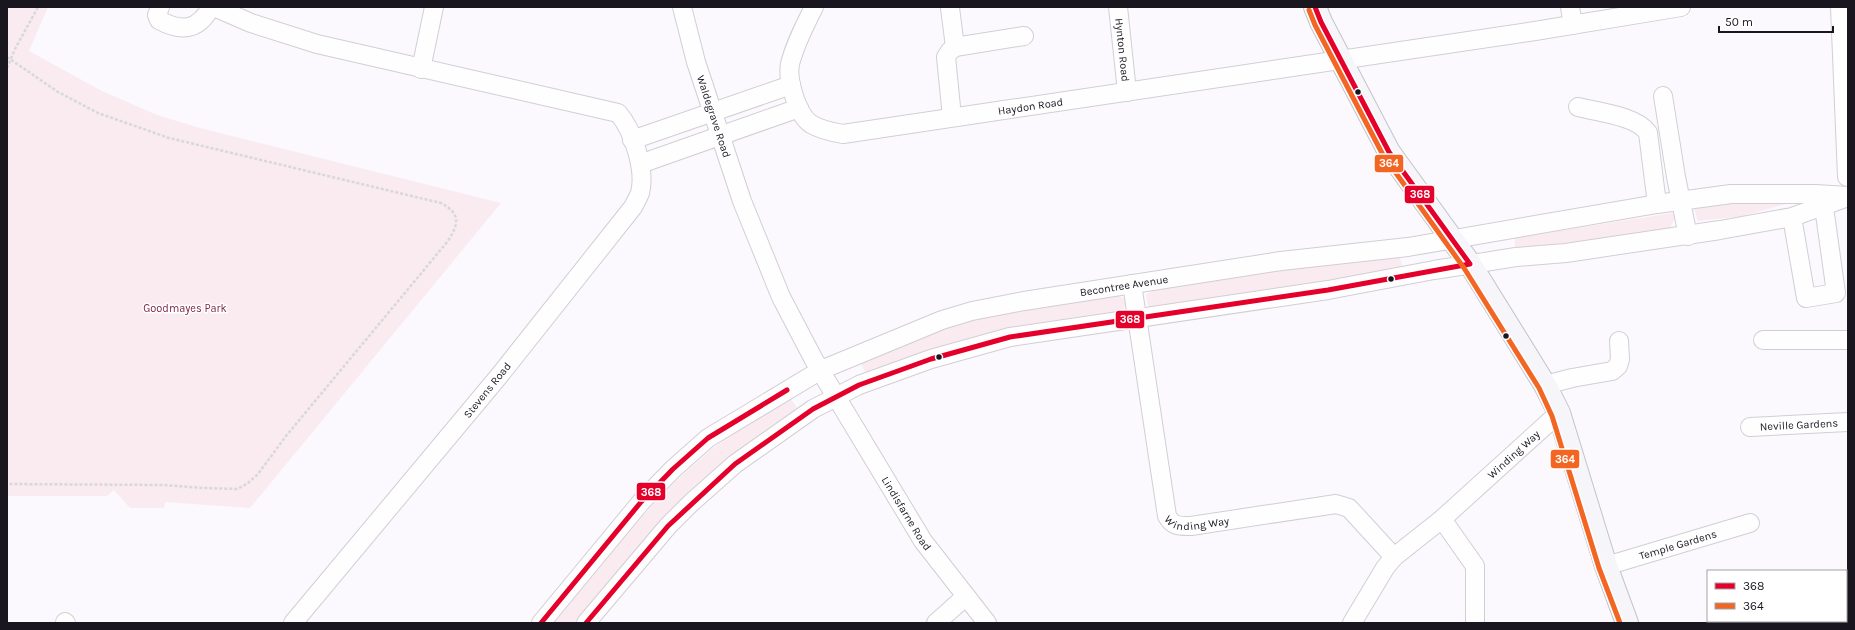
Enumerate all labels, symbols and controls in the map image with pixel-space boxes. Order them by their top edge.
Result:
scale bar [1719,8,1833,34]
text: 50 m [1725,15,1753,29]
street label: Hynton Road [1112,17,1132,82]
street label: Waldegrave Road [694,74,733,159]
unlabelled marker [1353,87,1363,97]
street label: Haydon Road [997,95,1064,118]
line badge: 364 [1374,154,1404,173]
text: 364 [1379,157,1399,170]
line badge: 368 [1404,185,1435,204]
text: 368 [1410,188,1430,201]
street label: Becontree Avenue [1079,273,1169,299]
unlabelled marker [1386,274,1396,284]
park label: Goodmayes Park [143,302,227,315]
line badge: 368 [1115,310,1145,329]
text: 368 [1120,313,1140,326]
unlabelled marker [1501,331,1511,341]
unlabelled marker [934,352,944,362]
street label: Stevens Road [461,360,514,421]
street label: Neville Gardens [1760,417,1839,433]
street label: Winding Way [1485,428,1543,482]
line badge: 364 [1550,449,1580,469]
text: 364 [1555,453,1575,466]
street label: Lindisfarne Road [879,474,934,553]
line badge: 368 [636,482,666,501]
text: 368 [641,486,661,499]
street label: Winding Way [1162,513,1230,533]
street label: Temple Gardens [1638,527,1719,563]
legend [1707,570,1847,622]
text: 368 [1743,579,1764,593]
text: 364 [1743,599,1764,613]

